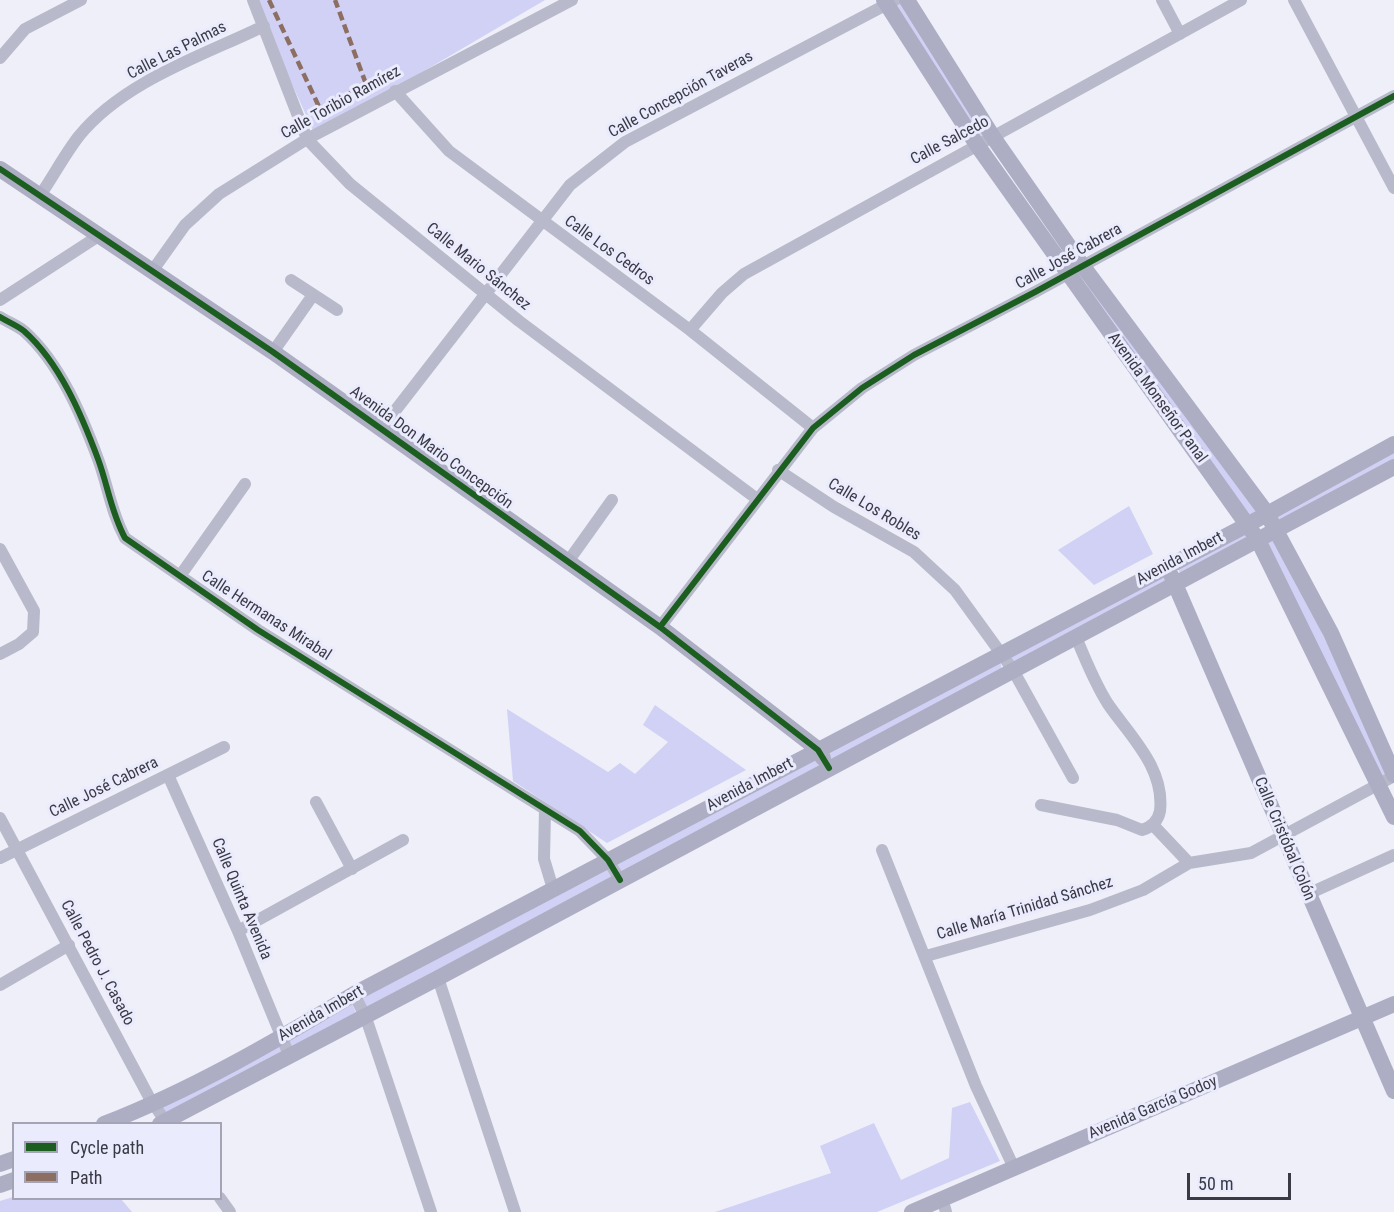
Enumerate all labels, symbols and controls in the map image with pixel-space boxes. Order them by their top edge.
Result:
street label: Calle Las Palmas [124,18,230,84]
street label: Calle Concepción Taveras [605,47,757,143]
street label: Calle Toribio Ramírez [278,62,404,144]
street label: Calle Salcedo [908,112,992,170]
street label: Calle Los Cedros [560,212,658,290]
street label: Calle Mario Sánchez [422,219,534,315]
street label: Calle José Cabrera [1012,220,1126,294]
street label: Avenida Monseñor Panal [1103,329,1211,467]
street label: Avenida Don Mario Concepción [346,382,516,514]
street label: Calle Los Robles [824,475,924,545]
street label: Avenida Imbert [1133,528,1227,590]
street label: Calle Hermanas Mirabal [198,567,334,665]
street label: Calle José Cabrera [47,753,161,823]
street label: Avenida Imbert [703,754,797,816]
street label: Calle Cristóbal Colón [1249,774,1319,904]
street label: Calle Quinta Avenida [207,835,275,963]
street label: Calle María Trinidad Sánchez [935,873,1115,945]
street label: Calle Pedro J. Casado [56,897,138,1029]
street label: Avenida Imbert [275,982,367,1046]
street label: Avenida García Godoy [1086,1072,1220,1144]
legend [12,1122,222,1200]
text: Cycle path [70,1137,144,1158]
scale bar [1190,1161,1294,1199]
text: Path [70,1167,103,1188]
text: 50 m [1198,1173,1233,1194]

